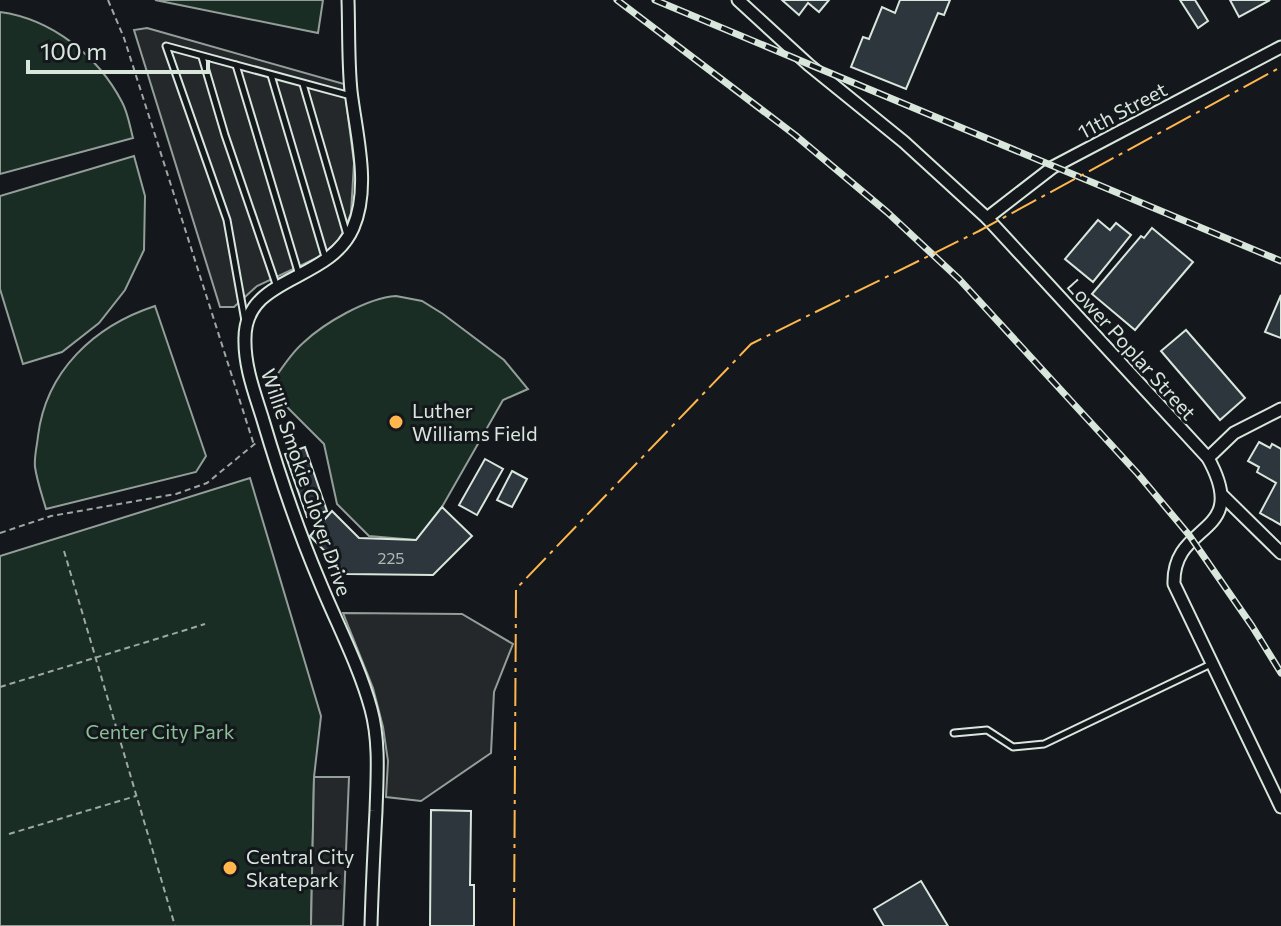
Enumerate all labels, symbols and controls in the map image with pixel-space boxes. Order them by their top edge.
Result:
scale bar [28,24,208,74]
text: 100 m [40,36,107,65]
street label: 11th Street [1073,77,1171,143]
street label: Lower Poplar Street [1063,274,1201,424]
street label: Willie Smokie Glover Drive [257,365,357,599]
place label: Luther Williams Field [412,398,537,445]
marker: Luther Williams Field [387,413,405,431]
house number: 225 [378,548,404,567]
park label: Center City Park [85,719,235,743]
place label: Central City Skatepark [246,844,354,891]
marker: Central City Skatepark [221,859,239,877]

